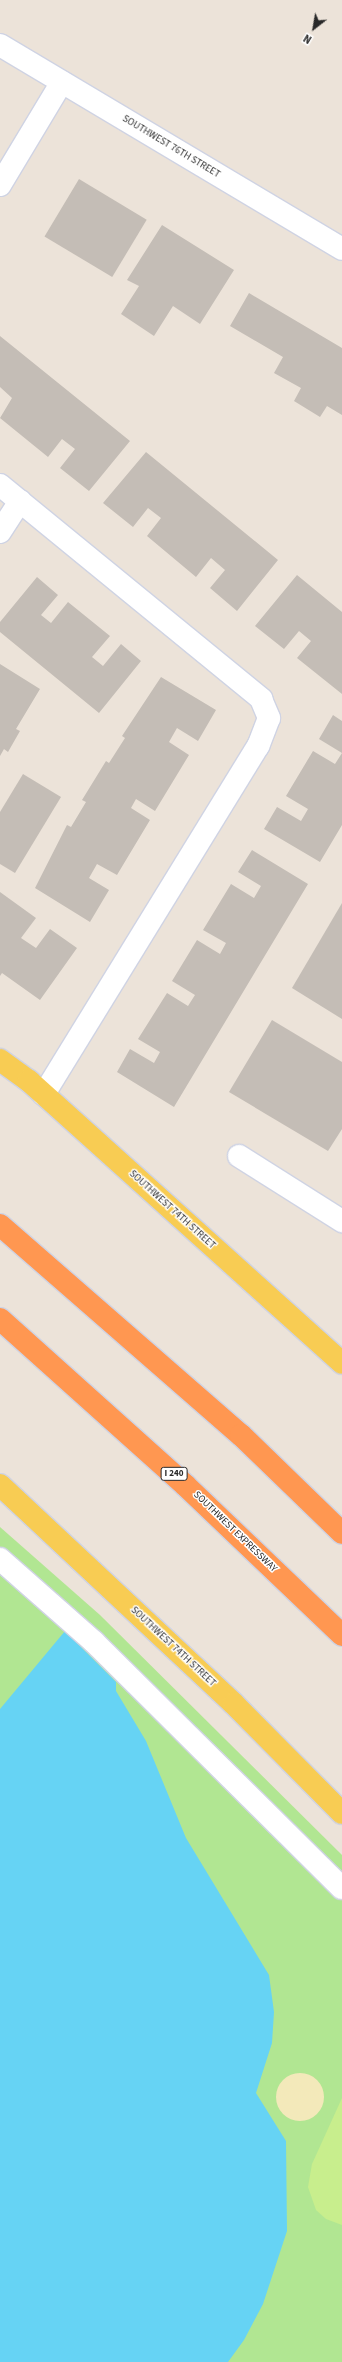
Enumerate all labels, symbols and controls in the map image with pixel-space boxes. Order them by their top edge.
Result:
north arrow [294,8,334,48]
text: N [301,30,315,47]
street label: SOUTHWEST 76TH STREET [120,113,222,181]
street label: SOUTHWEST 74TH STREET [126,1168,218,1252]
road number: I 240 [160,1467,188,1481]
street label: SOUTHWEST EXPRESSWAY [191,1489,279,1575]
street label: SOUTHWEST 74TH STREET [128,1604,218,1690]

